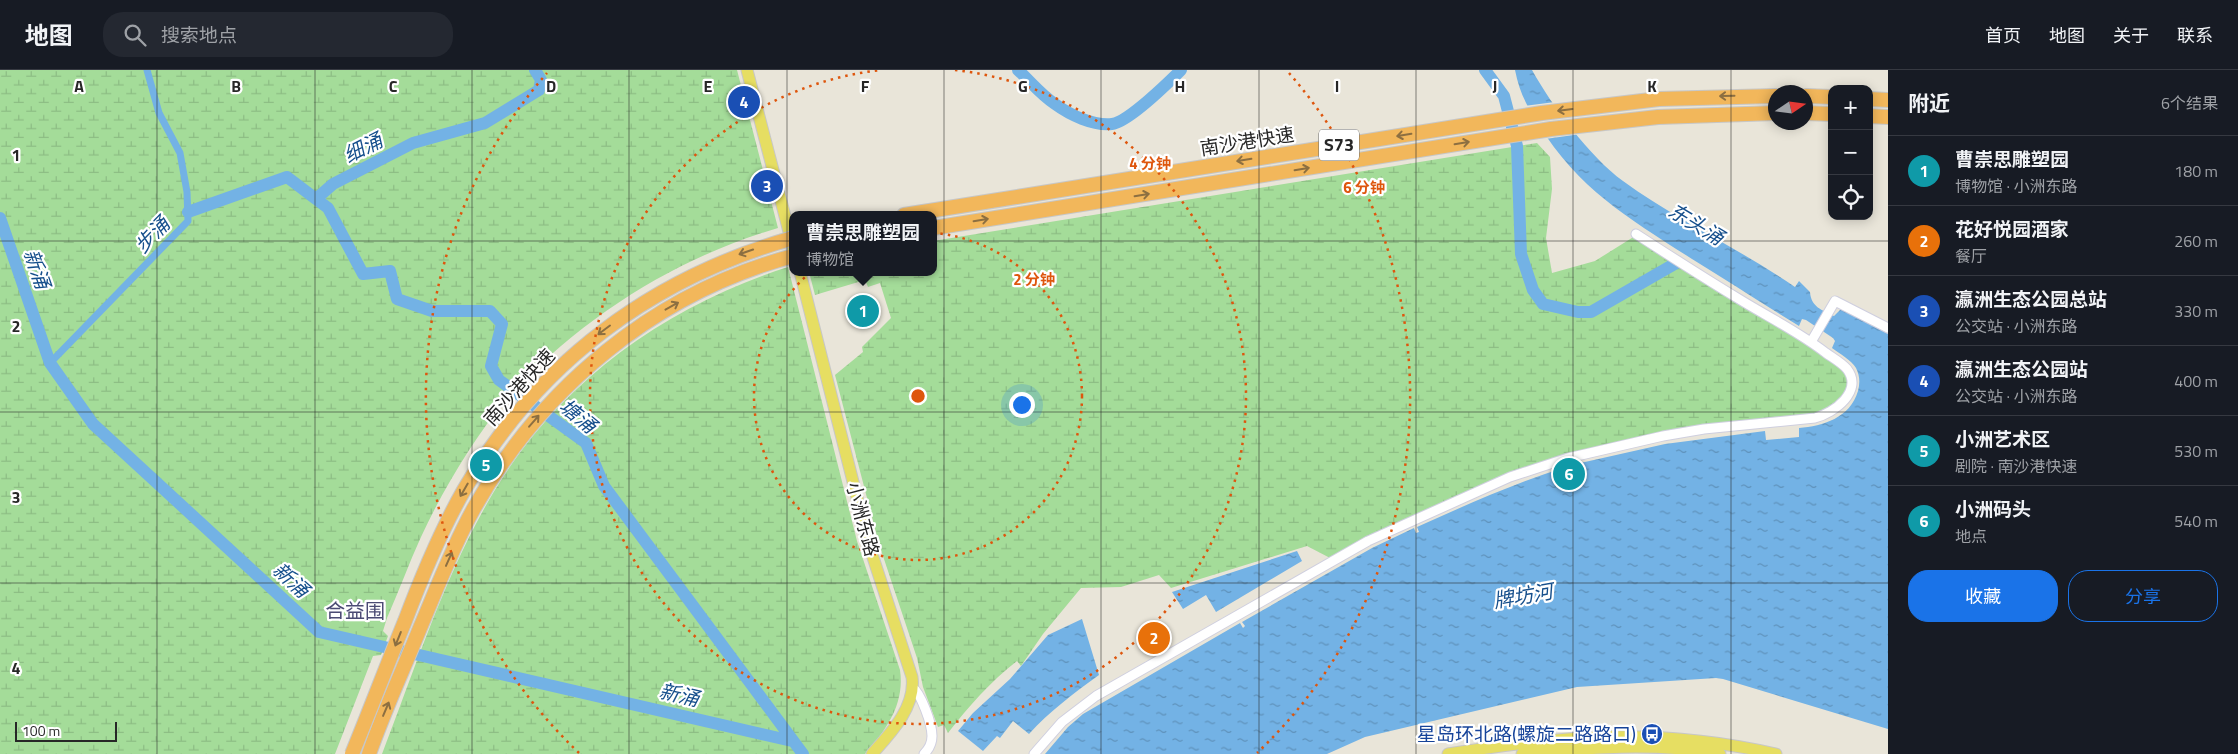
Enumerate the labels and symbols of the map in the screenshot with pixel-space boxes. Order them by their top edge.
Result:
text: A [74,74,84,98]
text: B [231,74,241,98]
text: C [389,74,398,98]
text: D [546,74,556,98]
text: E [704,74,713,98]
text: F [861,74,870,98]
text: G [1018,74,1028,98]
text: H [1175,74,1185,98]
text: I [1335,74,1339,98]
text: J [1493,74,1497,98]
text: K [1647,74,1657,98]
pin: 4 [728,83,760,121]
north arrow [1768,85,1813,130]
one-way arrow [1719,91,1736,101]
one-way arrow [1557,105,1573,115]
street label: 南沙港快速 [1198,119,1296,162]
water label: 细涌 [338,124,389,170]
road number: S73 [1319,130,1359,160]
one-way arrow [1397,130,1413,140]
one-way arrow [1454,138,1470,148]
text: 1 [12,143,20,167]
text: 4 分钟 [1129,152,1171,175]
one-way arrow [1236,156,1252,166]
one-way arrow [1294,163,1310,173]
pin: 3 [751,167,783,205]
text: 6 分钟 [1343,176,1385,199]
one-way arrow [1133,189,1149,199]
water label: 东头涌 [1663,195,1732,253]
water label: 步涌 [127,208,178,260]
one-way arrow [973,215,989,225]
water label: 新涌 [16,245,59,295]
one-way arrow [739,248,755,258]
text: 2 分钟 [1013,268,1055,291]
pin: 1 [847,292,879,330]
one-way arrow [664,301,678,311]
text: 2 [12,314,20,338]
one-way arrow [598,324,611,335]
street label: 南沙港快速 [476,342,561,432]
centre of rings [909,387,927,405]
water label: 塘涌 [553,391,605,442]
your location [1009,392,1035,418]
one-way arrow [528,414,540,427]
pin: 5 [470,446,502,484]
pin: 6 [1553,455,1585,493]
street label: 小洲东路 [840,478,887,559]
one-way arrow [459,483,469,498]
text: 3 [12,485,20,509]
one-way arrow [445,552,455,567]
water label: 新涌 [266,555,318,606]
water label: 牌坊河 [1491,574,1559,616]
district label: 合益围 [325,595,385,626]
pin: 2 [1138,619,1170,657]
one-way arrow [393,631,402,646]
text: 4 [12,656,21,680]
water label: 新涌 [656,675,704,715]
one-way arrow [383,701,392,716]
scale bar [15,719,118,742]
place label: 星岛环北路(螺旋二路路口) [1417,719,1636,748]
bus stop icon: 星岛环北路(螺旋二路路口) [1640,722,1664,746]

